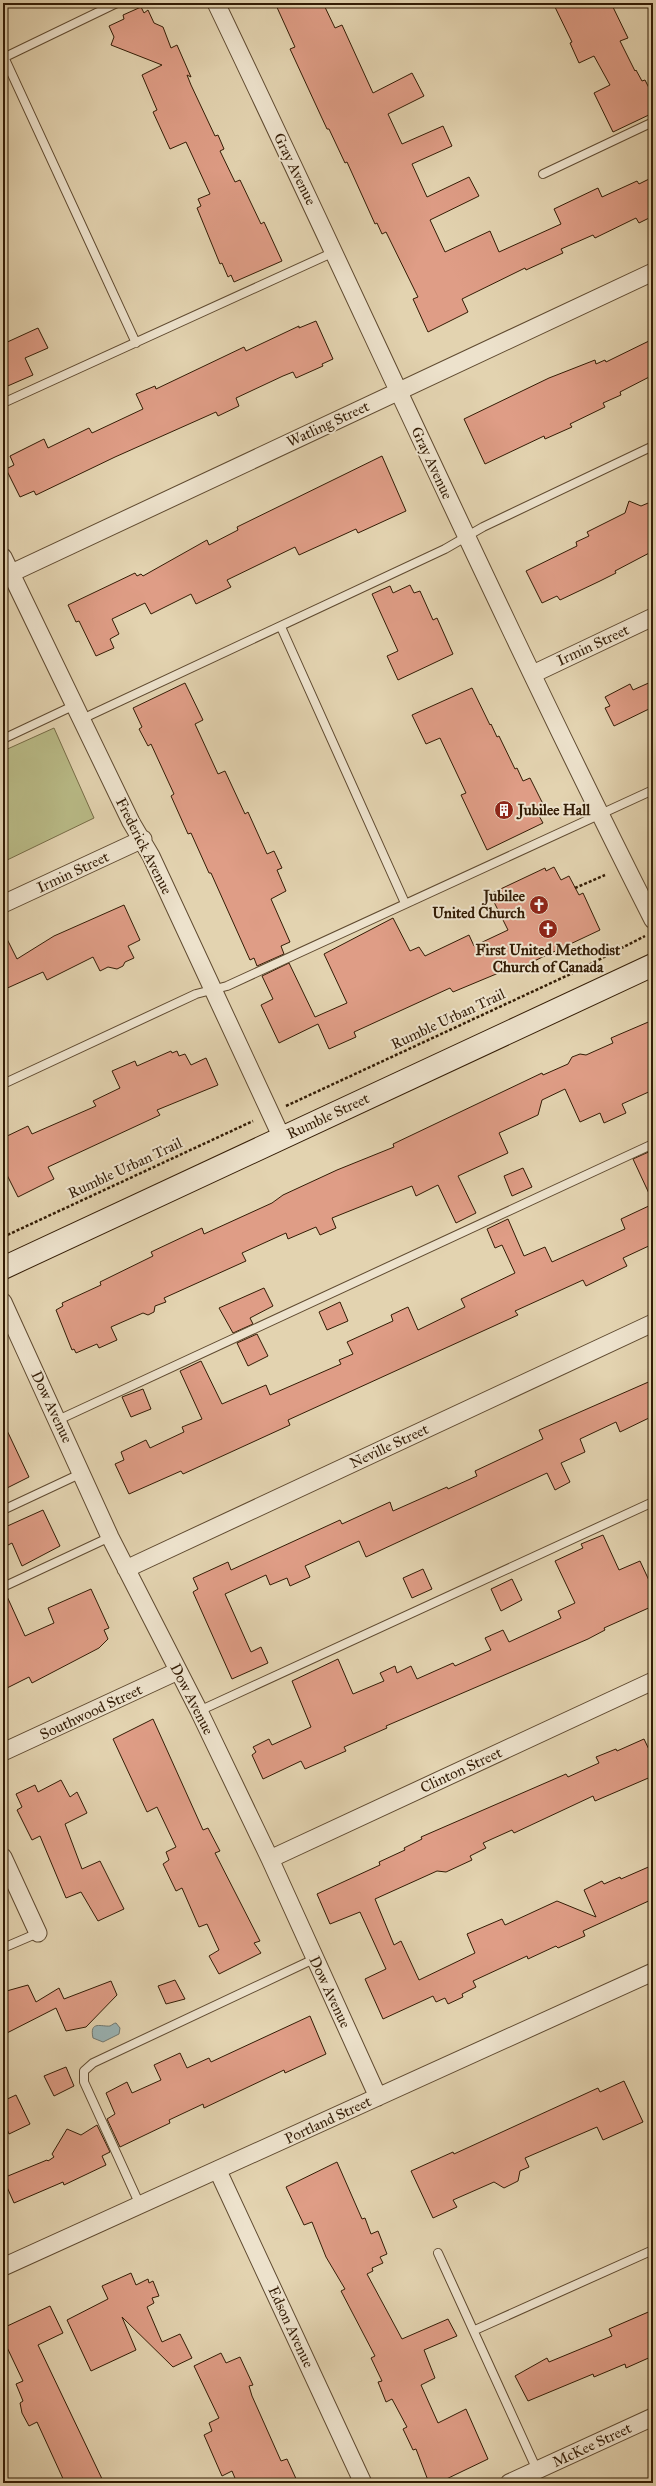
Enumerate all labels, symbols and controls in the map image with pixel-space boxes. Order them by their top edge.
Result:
street label: Gray Avenue [270,130,320,208]
street label: Watling Street [284,397,373,451]
street label: Gray Avenue [407,424,457,502]
street label: Irmin Street [554,620,632,670]
street label: Frederick Avenue [112,795,176,897]
building icon: Jubilee Hall [493,799,515,821]
place label: Jubilee Hall [516,801,591,820]
street label: Irmin Street [34,847,112,897]
place label: Jubilee United Church [432,887,526,922]
church icon: Jubilee United Church [528,894,550,916]
church icon: First United Methodist Church of Canada [537,918,559,940]
place label: First United Methodist Church of Canada [476,941,621,976]
street label: Rumble Urban Trail [388,984,509,1053]
street label: Rumble Street [284,1089,373,1143]
street label: Rumble Urban Trail [65,1133,186,1202]
street label: Dow Avenue [27,1368,77,1446]
street label: Neville Street [347,1420,432,1472]
street label: Dow Avenue [166,1660,218,1738]
street label: Southwood Street [37,1680,146,1744]
street label: Clinton Street [417,1743,505,1797]
street label: Dow Avenue [305,1953,355,2031]
street label: Portland Street [282,2092,375,2148]
street label: Edson Avenue [264,2283,318,2371]
street label: McKee Street [550,2419,635,2471]

